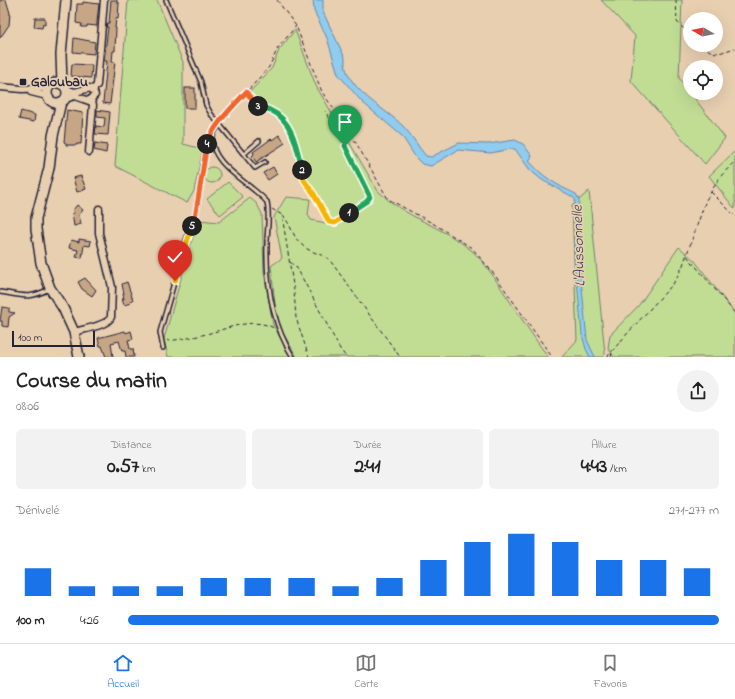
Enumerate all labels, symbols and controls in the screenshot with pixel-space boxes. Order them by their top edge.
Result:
north arrow [683,12,723,52]
map controls [683,12,723,100]
button: locate [683,60,723,100]
place label: Galoubau [31,72,88,93]
marker: Galoubau [18,77,28,87]
pin: 3 [248,96,268,116]
text: 3 [256,98,260,114]
pin [328,105,362,146]
icon: arrive [334,111,356,133]
pin: 4 [197,134,217,154]
text: 4 [205,136,209,152]
pin: 2 [292,160,312,180]
text: 2 [299,162,305,178]
pin: 1 [339,203,359,223]
water label: L'Aussonnelle [567,204,591,287]
text: 1 [347,205,351,221]
pin: 5 [182,216,202,236]
text: 5 [189,218,195,234]
pin [158,240,192,281]
icon: check [164,246,186,268]
scale bar [12,329,95,348]
text: 100 m [18,330,42,346]
text: Course du matin [16,366,167,398]
button: share [677,370,719,412]
text: 08:06 [16,397,39,416]
text: Distance [111,437,151,453]
text: Durée [354,437,381,453]
text: Allure [591,437,616,453]
text: 0.57 [107,453,139,482]
text: 2:41 [354,453,381,482]
text: 4:43 [581,453,607,482]
text: km [139,461,155,477]
text: /km [607,461,627,477]
text: Dénivelé [16,501,59,520]
text: 271–277 m [669,501,719,520]
text: 100 m [16,611,45,630]
text: 4:26 [80,611,99,630]
tab: Accueil [108,652,139,692]
tab: Carte [354,652,378,692]
tab: Favoris [593,652,627,692]

